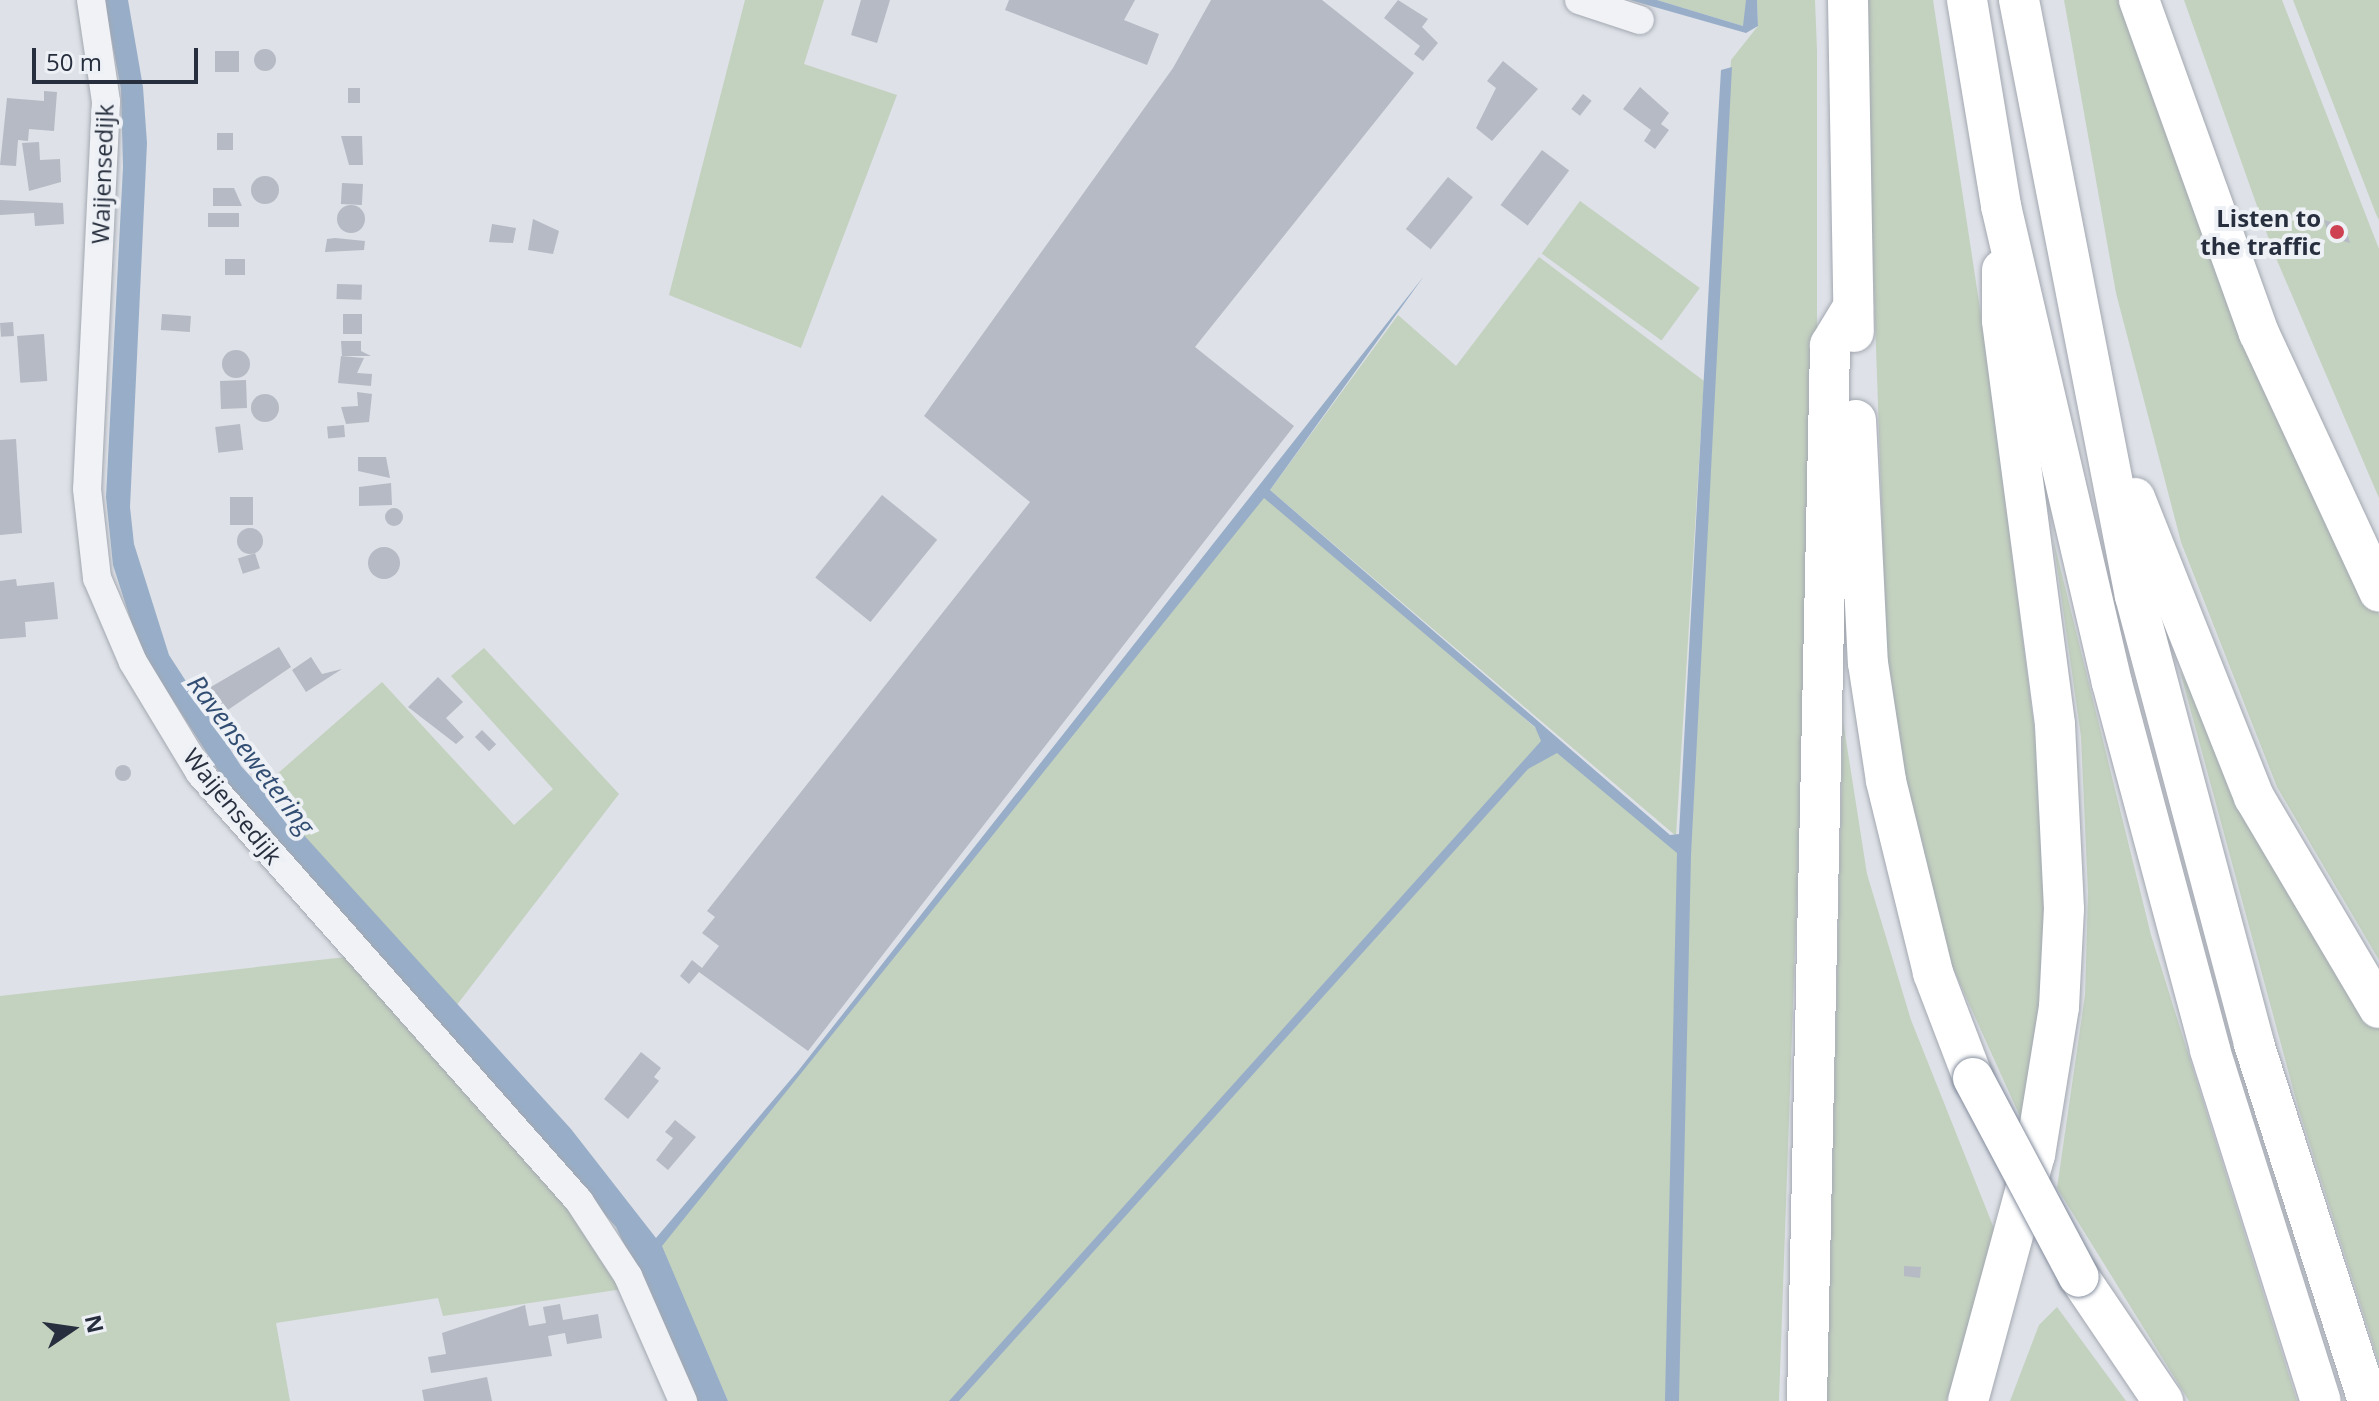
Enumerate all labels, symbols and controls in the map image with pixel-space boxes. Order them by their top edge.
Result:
scale bar [36,32,202,82]
text: 50 m [46,45,102,78]
street label: Waijensedijk [85,103,119,245]
place label: Listen to the traffic [2200,204,2321,260]
marker: Listen to the traffic [2328,223,2346,241]
water label: Ravensewetering [181,669,321,841]
street label: Waijensedijk [178,742,288,870]
north arrow [32,1289,112,1369]
text: N [79,1312,112,1336]

